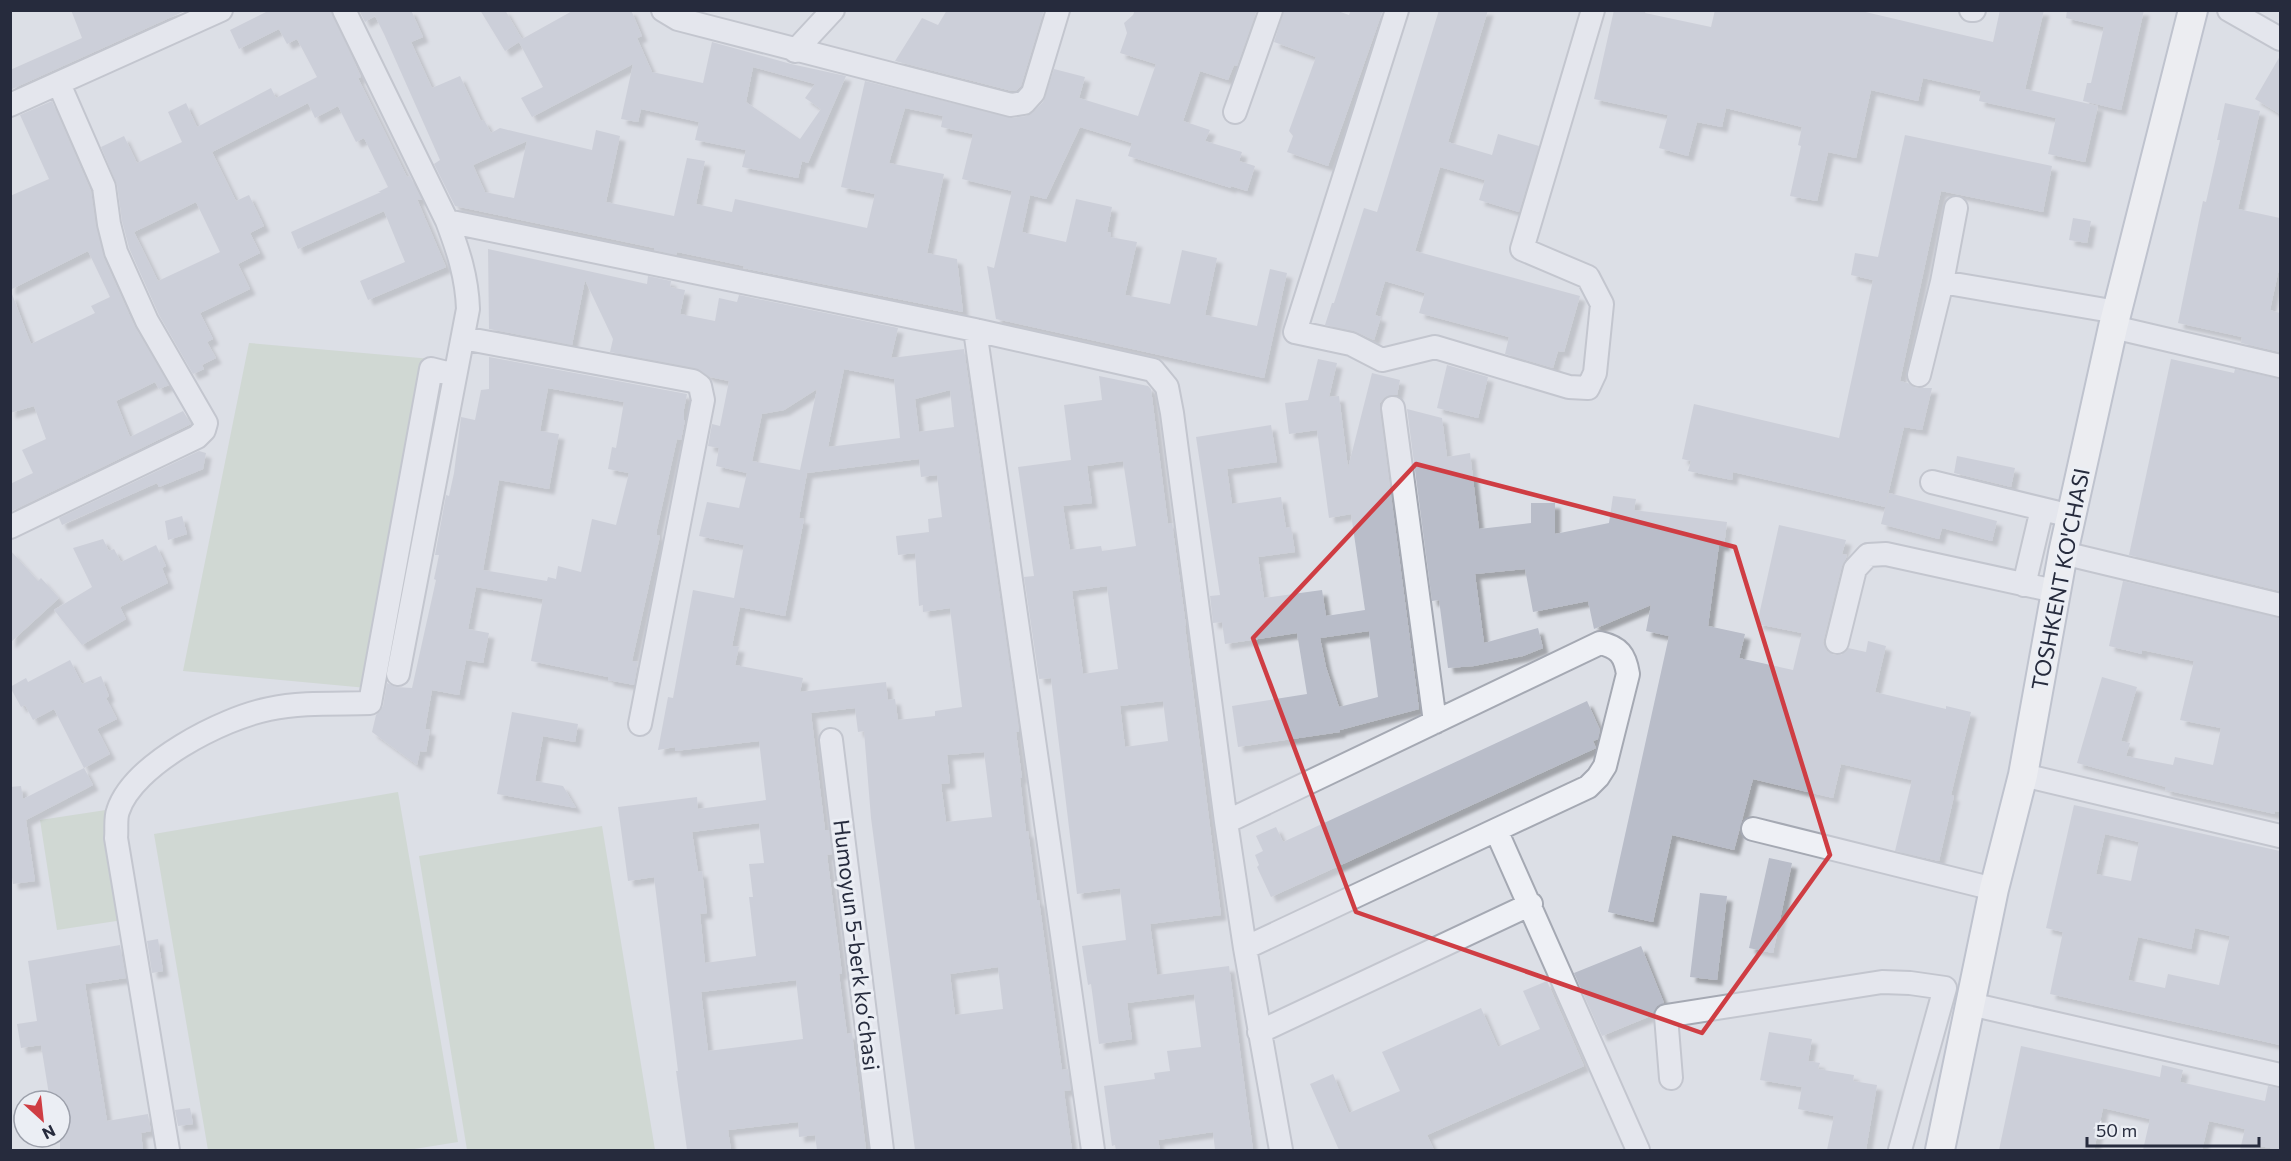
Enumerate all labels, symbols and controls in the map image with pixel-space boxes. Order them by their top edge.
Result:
street label: TOSHKENT KO'CHASI [2025,466,2095,692]
street label: Humoyun 5-berk koʻchasi [828,818,886,1072]
north arrow [12,1089,72,1149]
scale bar [2087,1110,2260,1148]
text: 50 m [2096,1119,2137,1141]
text: N [39,1122,59,1144]

